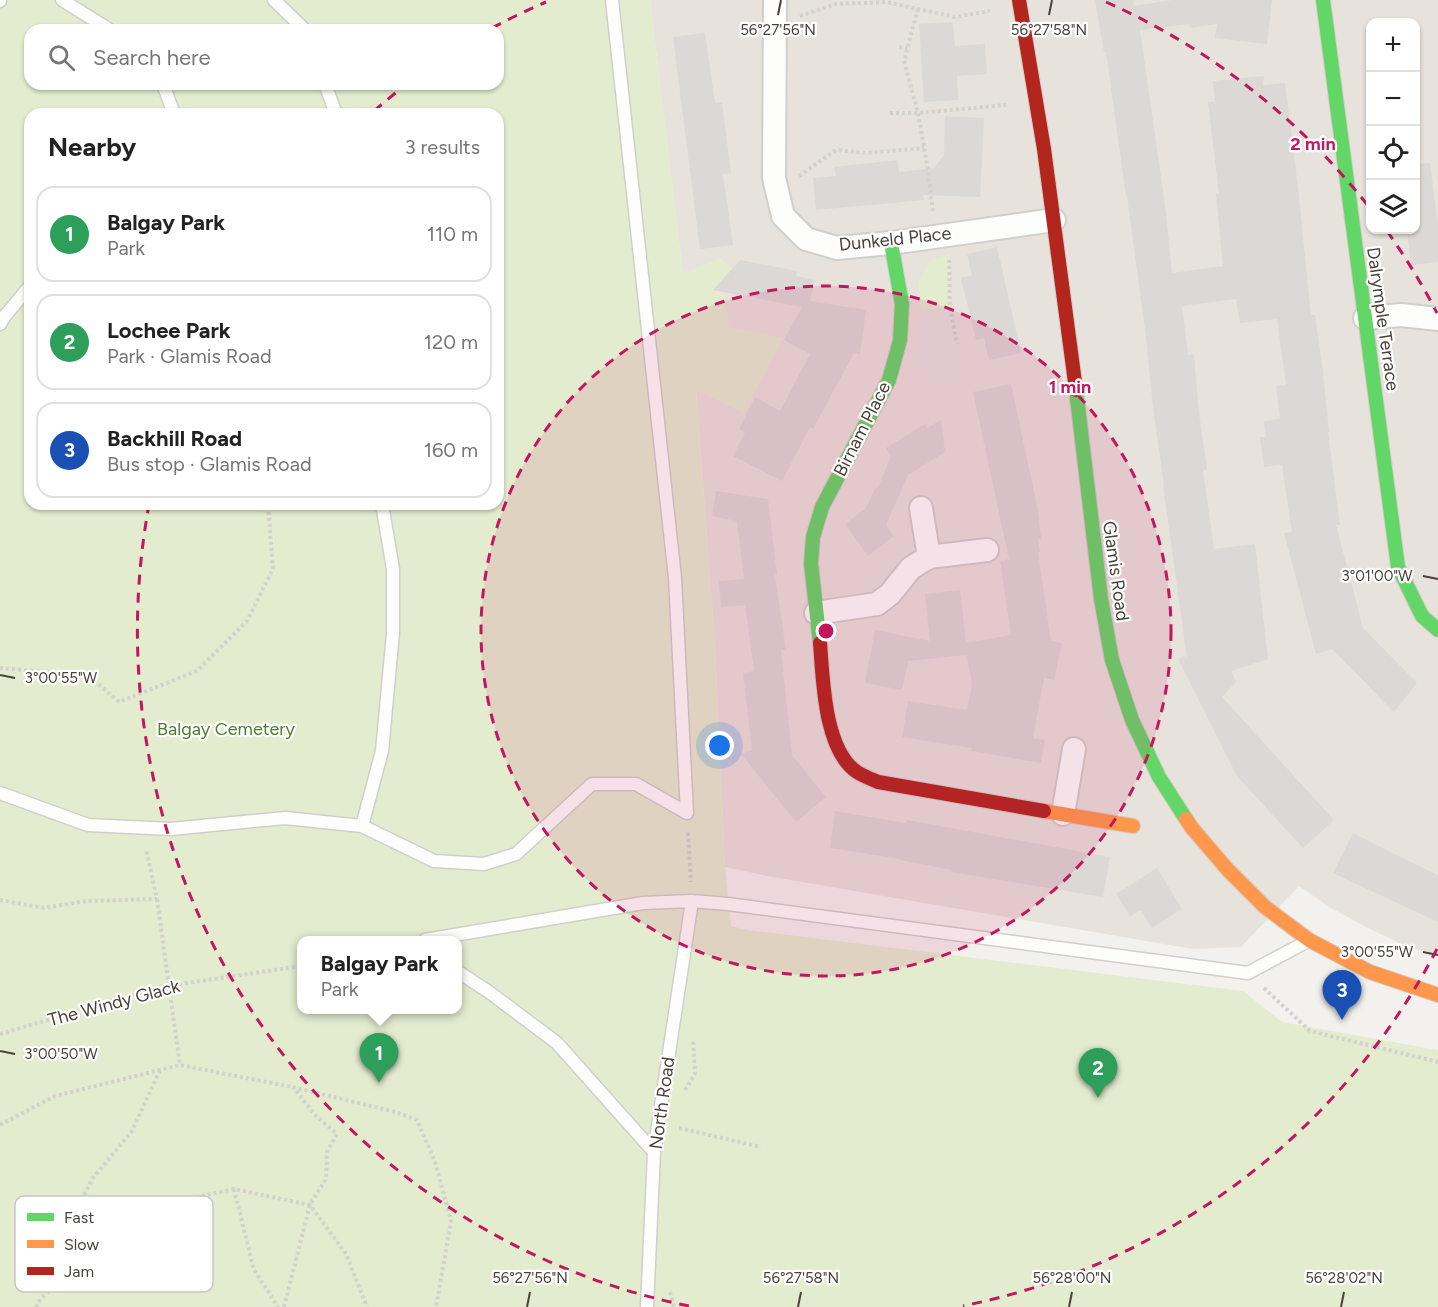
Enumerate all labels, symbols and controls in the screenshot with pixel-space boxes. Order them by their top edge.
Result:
map controls [1366,18,1420,234]
button: + [1366,18,1420,72]
text: 56°27'56"N [740,21,816,39]
text: 56°27'58"N [1011,21,1087,39]
search box [24,24,504,90]
icon: search [45,41,78,74]
text: Search here [93,44,211,71]
button: − [1366,72,1420,126]
button: locate [1366,126,1420,180]
text: Nearby [48,131,136,163]
text: 2 min [1290,133,1336,155]
text: 3 results [405,135,480,159]
button: layers [1366,180,1420,234]
text: Balgay Park [107,209,225,236]
text: 1 [65,222,74,246]
text: 110 m [427,222,478,246]
street label: Dunkeld Place [838,222,952,256]
text: Park [107,236,145,260]
street label: Dalrymple Terrace [1362,246,1404,392]
text: Lochee Park [107,317,231,344]
text: 2 [64,330,75,354]
text: 120 m [424,330,478,354]
text: Park · Glamis Road [107,344,272,368]
text: 1 min [1049,376,1091,398]
street label: Birnam Place [829,378,895,480]
text: Backhill Road [107,425,242,452]
text: 3 [64,438,75,462]
text: 160 m [424,438,478,462]
text: Bus stop · Glamis Road [107,452,312,476]
street label: Glamis Road [1098,520,1134,622]
text: 3°01'00"W [1342,567,1413,585]
centre of rings [816,621,836,641]
text: 3°00'55"W [25,669,98,687]
park label: Balgay Cemetery [157,718,295,740]
your location [705,731,734,760]
popup [297,936,462,1014]
text: 3°00'55"W [1341,943,1414,961]
text: Balgay Park [320,950,439,977]
pin: 3 [1322,970,1362,1020]
street label: The Windy Glack [46,975,183,1031]
text: Park [320,977,358,1001]
pin: 1 [360,1034,398,1083]
text: 3°00'50"W [24,1045,98,1063]
pin: 2 [1078,1048,1118,1098]
street label: North Road [645,1055,679,1151]
legend [15,1196,213,1292]
text: Fast [64,1208,94,1227]
text: Slow [64,1235,99,1254]
text: Jam [64,1262,94,1281]
text: 56°27'56"N [492,1269,568,1287]
text: 56°27'58"N [763,1269,839,1287]
text: 56°28'00"N [1033,1269,1111,1287]
text: 56°28'02"N [1305,1269,1383,1287]

